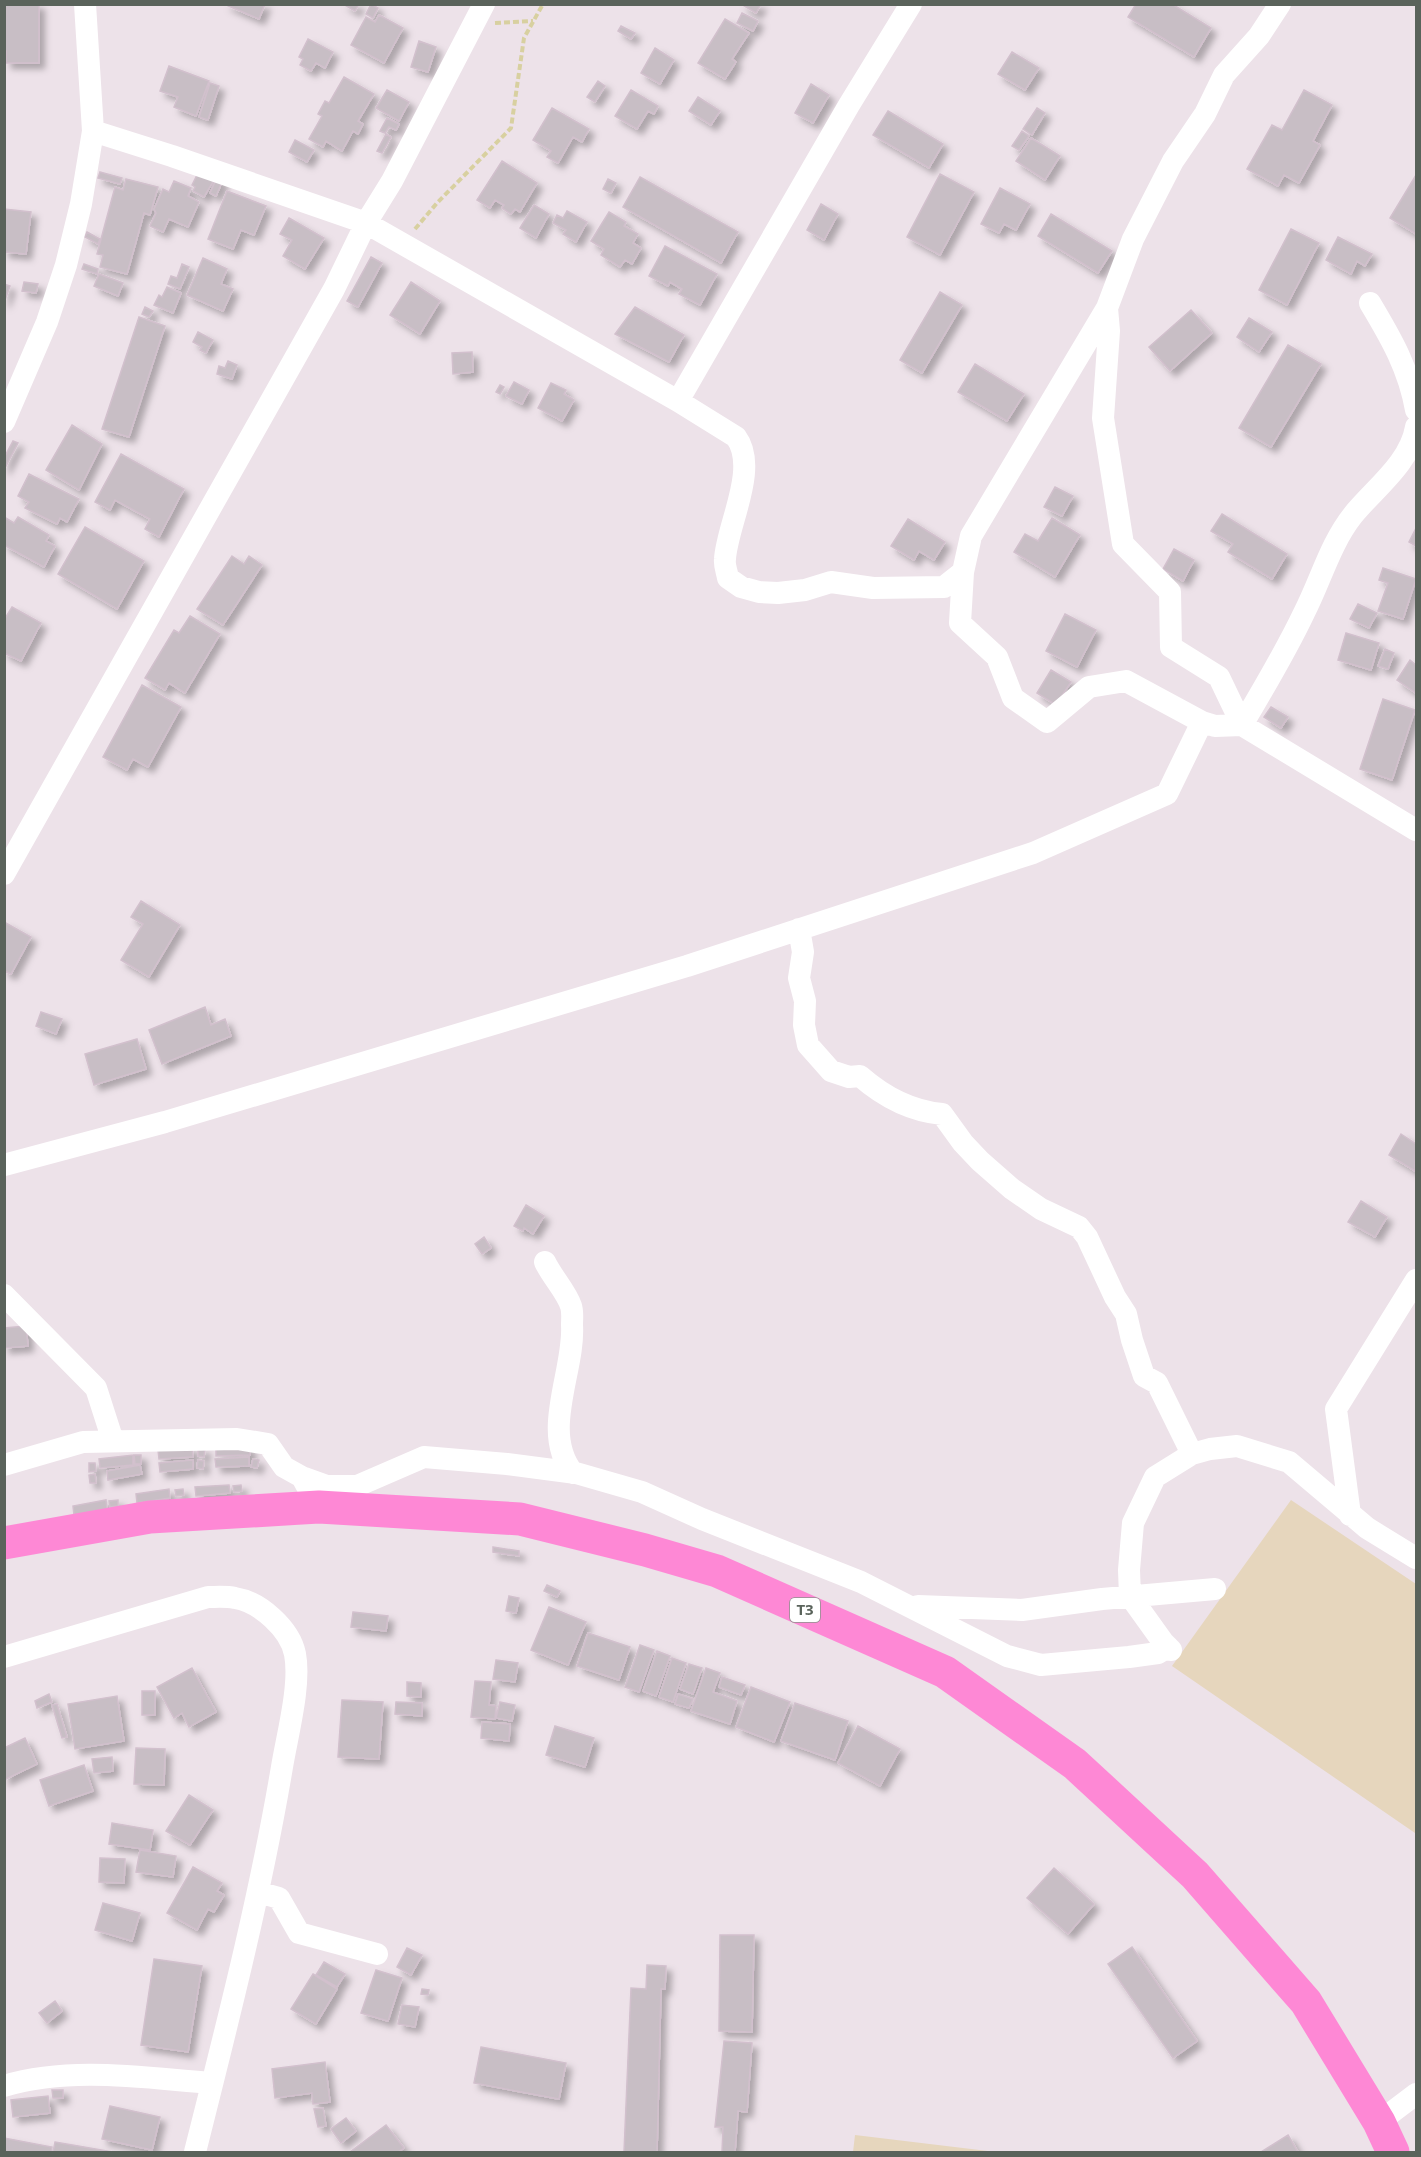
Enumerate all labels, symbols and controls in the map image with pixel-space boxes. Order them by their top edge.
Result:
road number: T3 [790,1598,820,1622]

